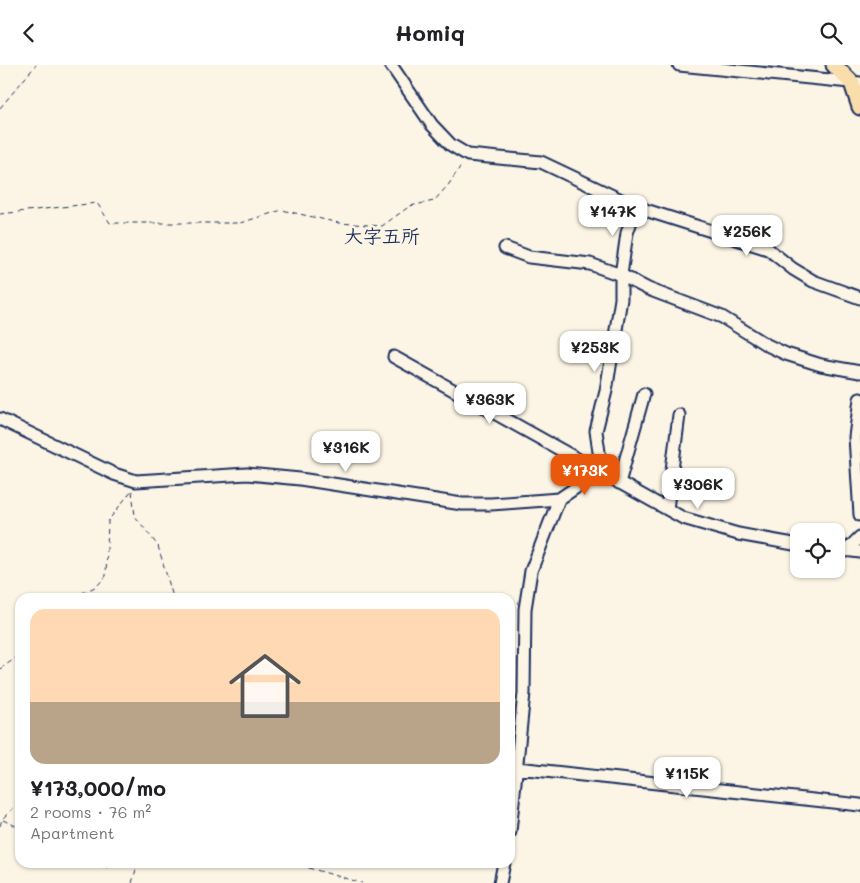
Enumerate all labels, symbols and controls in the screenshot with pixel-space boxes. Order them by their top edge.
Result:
text: Homiq [395,18,465,47]
icon: back [15,19,43,47]
icon: search [817,19,845,47]
pin: ¥147K [578,195,648,237]
text: ¥147K [589,200,637,221]
pin: ¥256K [712,215,782,257]
text: ¥256K [723,220,771,241]
district label: 大字五所 [344,223,420,248]
pin: ¥253K [560,331,630,373]
text: ¥253K [571,336,619,357]
pin: ¥363K [455,383,525,425]
text: ¥363K [465,388,515,409]
pin: ¥316K [311,431,381,473]
text: ¥316K [322,436,370,457]
pin: ¥173K [550,453,620,496]
text: ¥173K [562,459,608,480]
pin: ¥306K [663,467,733,510]
text: ¥306K [673,473,723,494]
map controls [790,523,845,578]
button: locate [790,523,845,578]
icon: home [220,641,310,731]
pin: ¥115K [652,757,722,799]
text: ¥115K [665,762,709,783]
text: ¥173,000/mo [30,774,166,801]
text: 2 rooms · 76 m² [30,801,151,822]
text: Apartment [30,822,115,843]

